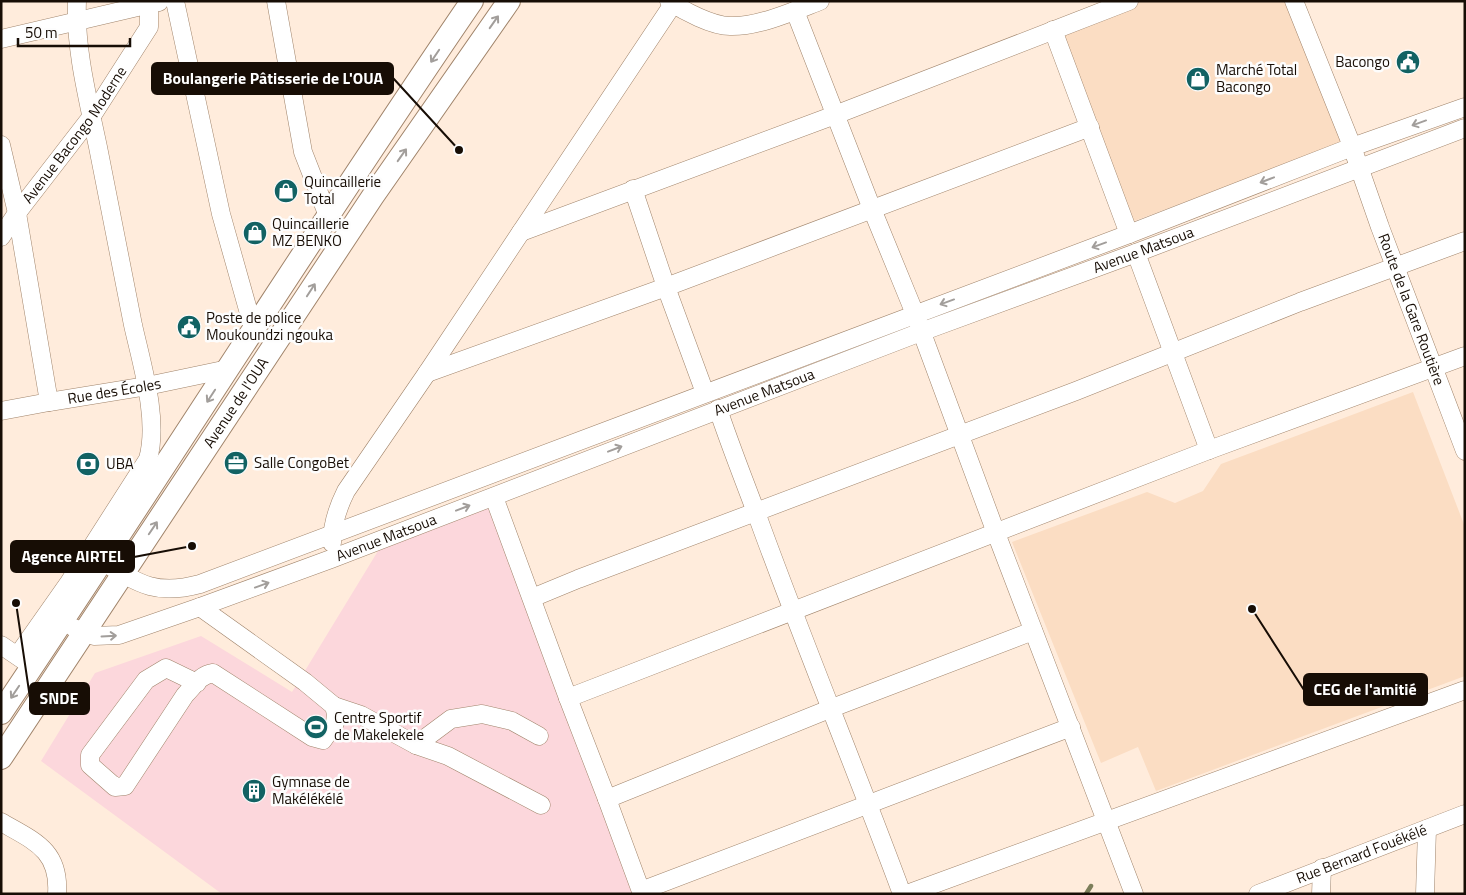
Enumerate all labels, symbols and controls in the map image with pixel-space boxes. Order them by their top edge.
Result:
scale bar [18,15,130,47]
one-way arrow [489,15,499,29]
text: 50 m [25,21,58,44]
one-way arrow [430,49,440,63]
public building icon: Bacongo [1395,49,1421,75]
place label: Bacongo [1335,50,1390,73]
place label: Marché Total Bacongo [1216,58,1297,98]
street label: Avenue Bacongo Moderne [16,61,132,208]
callout: Boulangerie Pâtisserie de L'OUA [152,63,393,94]
text: Boulangerie Pâtisserie de L'OUA [163,66,384,90]
shop icon: Marché Total Bacongo [1185,66,1211,92]
one-way arrow [1412,119,1427,128]
one-way arrow [397,148,407,162]
place label: Quincaillerie Total [304,170,381,210]
one-way arrow [1260,176,1275,185]
shop icon: Quincaillerie Total [273,178,299,204]
place label: Quincaillerie MZ BENKO [272,212,349,252]
shop icon: Quincaillerie MZ BENKO [242,220,268,246]
street label: Avenue Matsoua [1090,220,1197,279]
street label: Route de la Gare Routière [1372,230,1451,388]
one-way arrow [1092,241,1107,250]
one-way arrow [306,283,316,297]
one-way arrow [939,298,955,307]
place label: Poste de police Moukoundzi ngouka [206,306,333,346]
public building icon: Poste de police Moukoundzi ngouka [176,314,202,340]
street label: Avenue de l'OUA [197,353,274,452]
street label: Avenue Matsoua [710,362,818,422]
street label: Rue des Écoles [66,371,163,410]
one-way arrow [205,389,216,403]
one-way arrow [607,444,622,454]
office icon: Salle CongoBet [223,450,249,476]
bank icon: UBA [75,451,101,477]
place label: Salle CongoBet [254,451,350,474]
place label: UBA [106,452,134,475]
one-way arrow [456,503,471,512]
street label: Avenue Matsoua [332,507,440,567]
one-way arrow [148,521,158,535]
callout: Agence AIRTEL [11,541,134,572]
text: Agence AIRTEL [22,544,125,568]
one-way arrow [254,580,270,589]
one-way arrow [100,632,116,641]
callout: CEG de l'amitié [1304,674,1427,705]
text: CEG de l'amitié [1313,677,1417,701]
callout: SNDE [30,683,89,714]
one-way arrow [10,685,20,699]
text: SNDE [40,686,79,710]
place label: Centre Sportif de Makelekele [334,706,424,746]
sports icon: Centre Sportif de Makelekele [303,714,329,740]
place label: Gymnase de Makélékélé [272,770,350,810]
building icon: Gymnase de Makélékélé [241,778,267,804]
street label: Rue Bernard Fouékélé [1293,818,1430,889]

